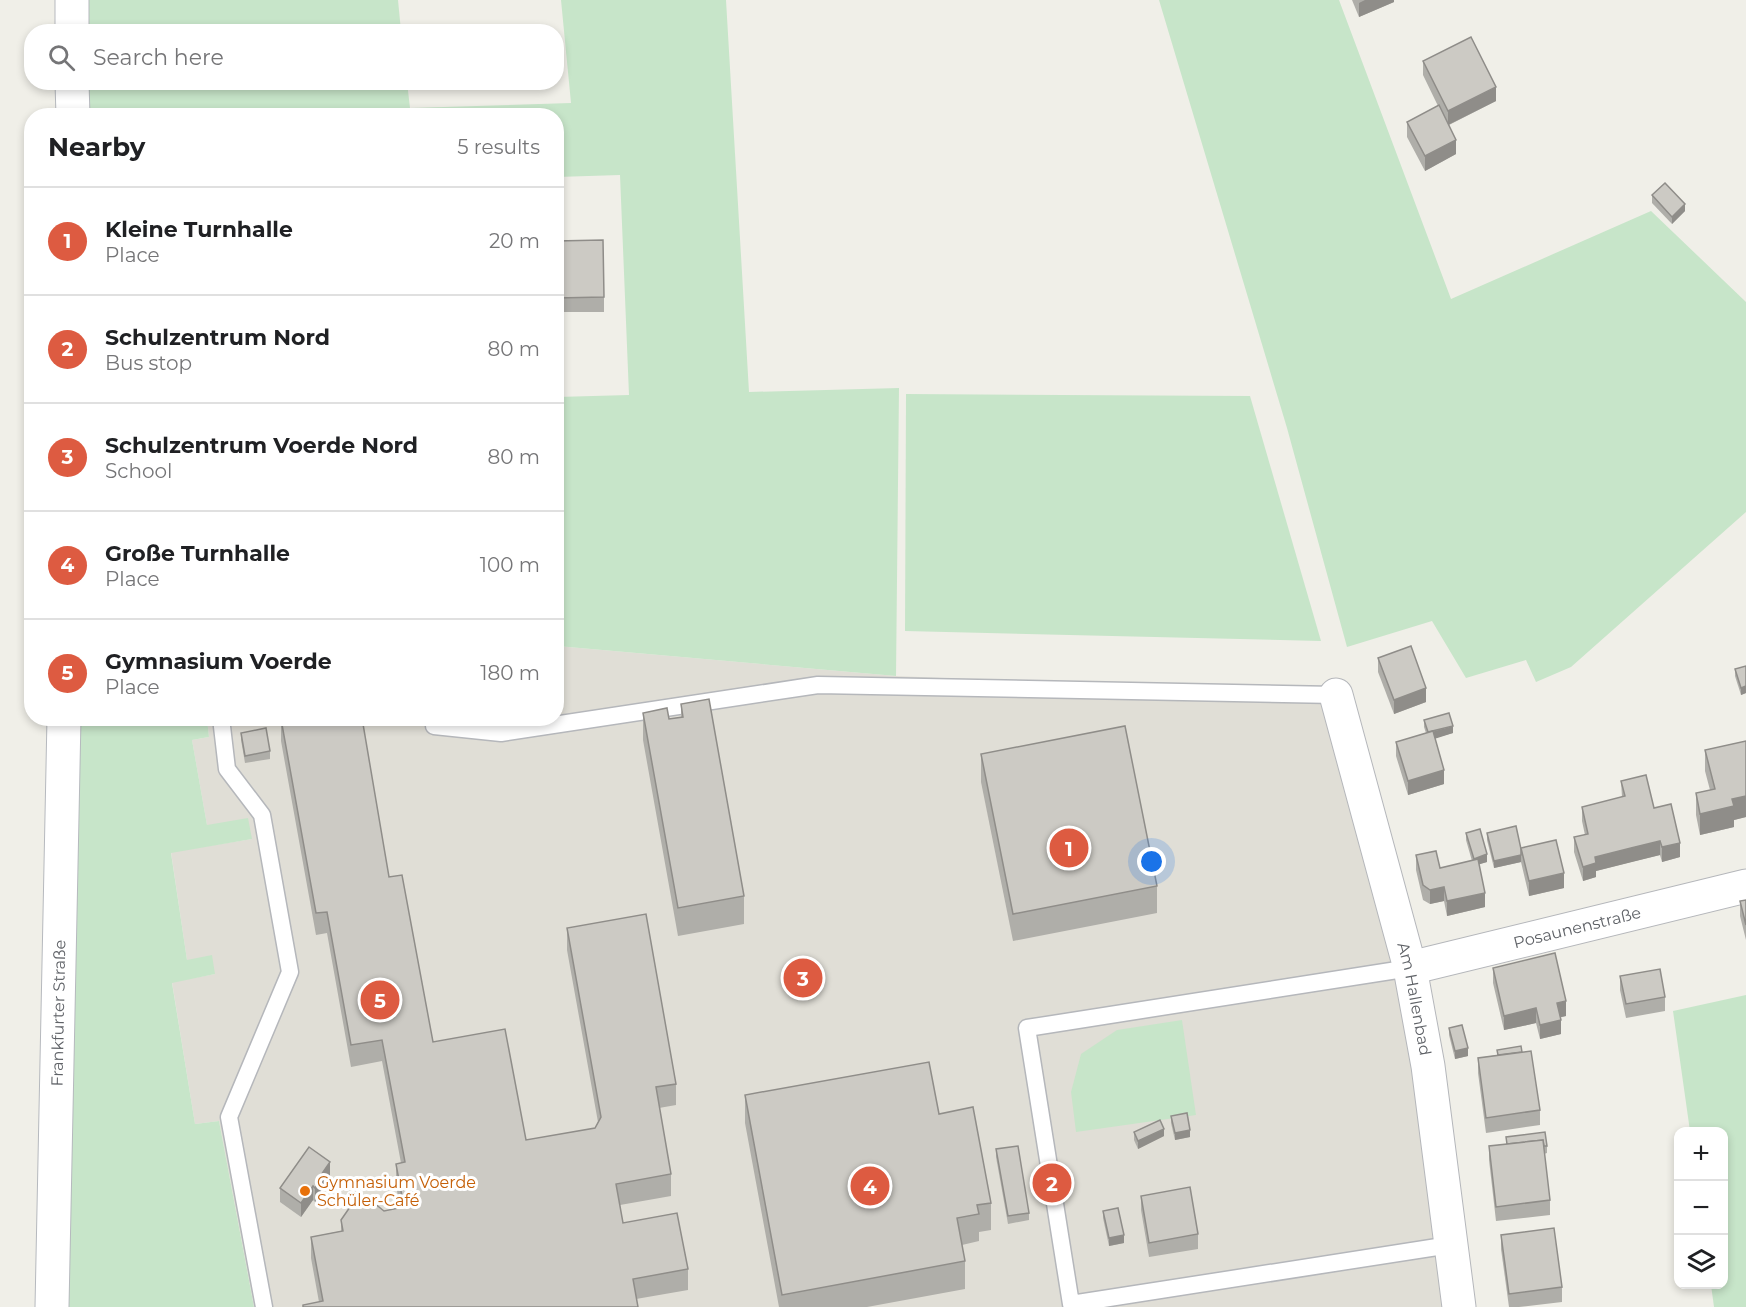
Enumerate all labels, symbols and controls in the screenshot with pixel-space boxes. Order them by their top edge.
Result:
search box [24,24,564,90]
icon: search [45,41,78,74]
text: Search here [93,44,224,71]
text: Nearby [48,131,145,163]
text: 5 results [457,135,540,159]
text: Kleine Turnhalle [105,216,293,243]
text: 1 [64,229,71,253]
text: 20 m [489,229,540,253]
text: Place [105,243,160,267]
text: Schulzentrum Nord [105,324,330,351]
text: 2 [62,337,73,361]
text: 80 m [488,337,540,361]
text: Bus stop [105,351,192,375]
text: Schulzentrum Voerde Nord [105,432,418,459]
text: 3 [62,445,73,469]
text: 80 m [488,445,540,469]
text: School [105,459,172,483]
text: Große Turnhalle [105,540,290,567]
text: 4 [61,553,74,577]
text: 100 m [480,553,540,577]
text: Place [105,567,160,591]
text: Gymnasium Voerde [105,648,332,675]
text: 5 [62,661,73,685]
text: 180 m [480,661,540,685]
text: Place [105,675,160,699]
pin: 1 [1050,826,1088,870]
your location [1137,847,1166,876]
street label: Posaunenstraße [1511,903,1643,952]
street label: Frankfurter Straße [47,939,69,1087]
street label: Am Hallenbad [1394,940,1435,1057]
pin: 3 [784,956,822,1000]
pin: 5 [360,978,400,1022]
map controls [1674,1127,1728,1289]
button: + [1674,1127,1728,1181]
pin: 2 [1032,1160,1072,1206]
pin: 4 [850,1164,890,1208]
place label: Gymnasium Voerde Schüler-Café [317,1173,476,1210]
button: − [1674,1181,1728,1235]
marker: Gymnasium Voerde Schüler-Café [298,1184,312,1198]
button: layers [1674,1235,1728,1289]

